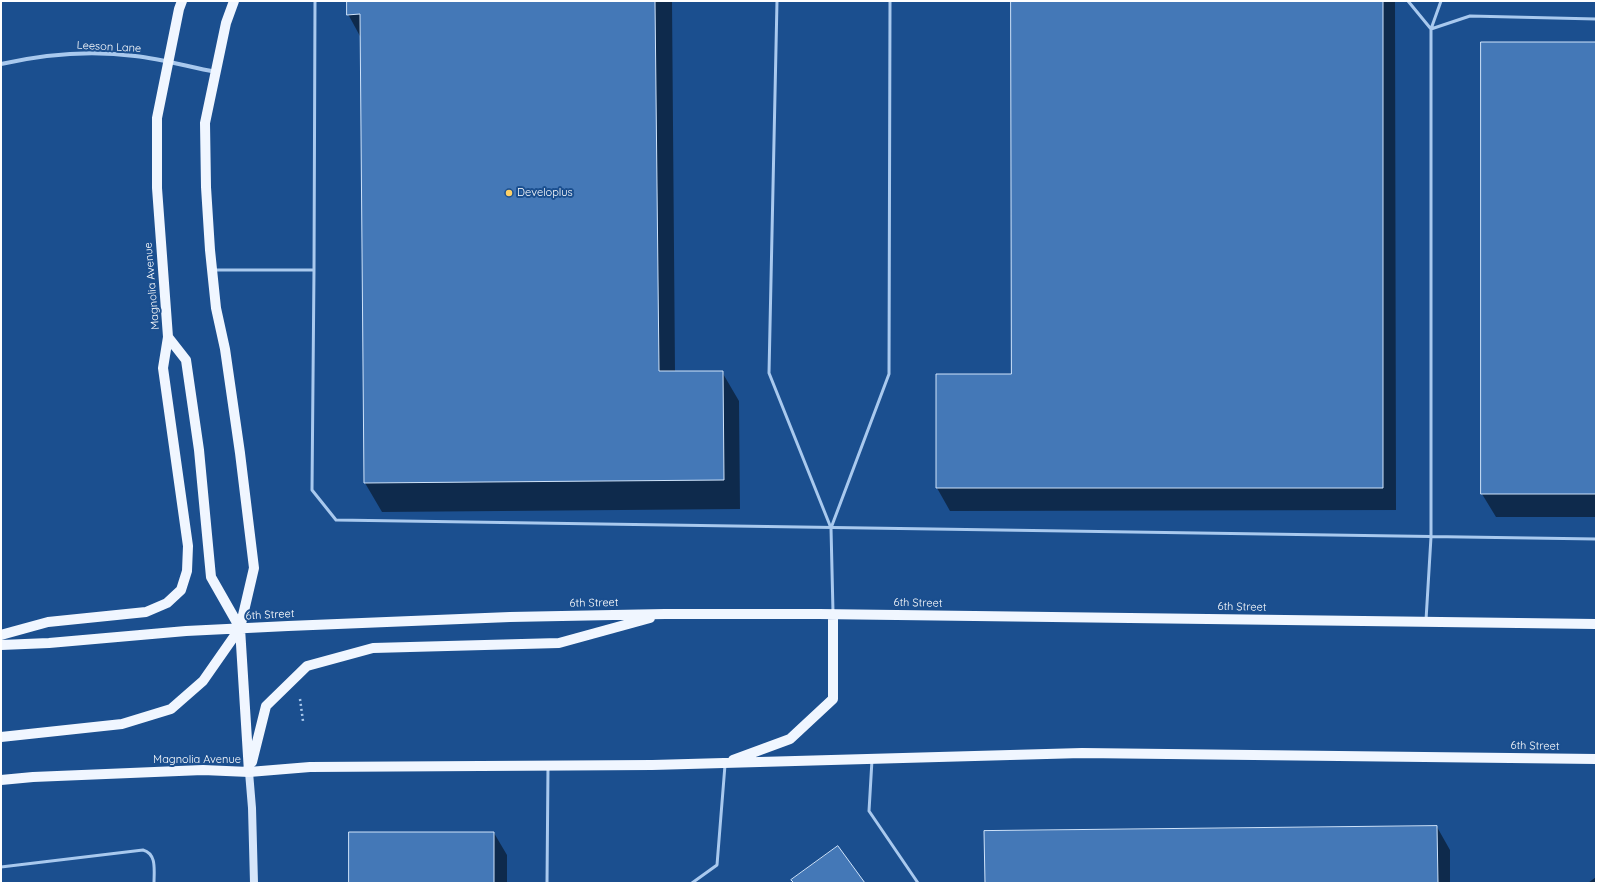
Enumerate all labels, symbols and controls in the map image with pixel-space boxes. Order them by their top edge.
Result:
street label: Leeson Lane [76,39,142,55]
place label: Developlus [517,186,573,200]
marker: Developlus [504,188,514,198]
street label: Magnolia Avenue [142,242,162,330]
street label: 6th Street [569,596,619,610]
street label: 6th Street [893,596,943,610]
street label: 6th Street [1217,600,1267,614]
street label: 6th Street [245,607,295,623]
street label: 6th Street [1510,739,1560,753]
street label: Magnolia Avenue [153,753,241,767]

